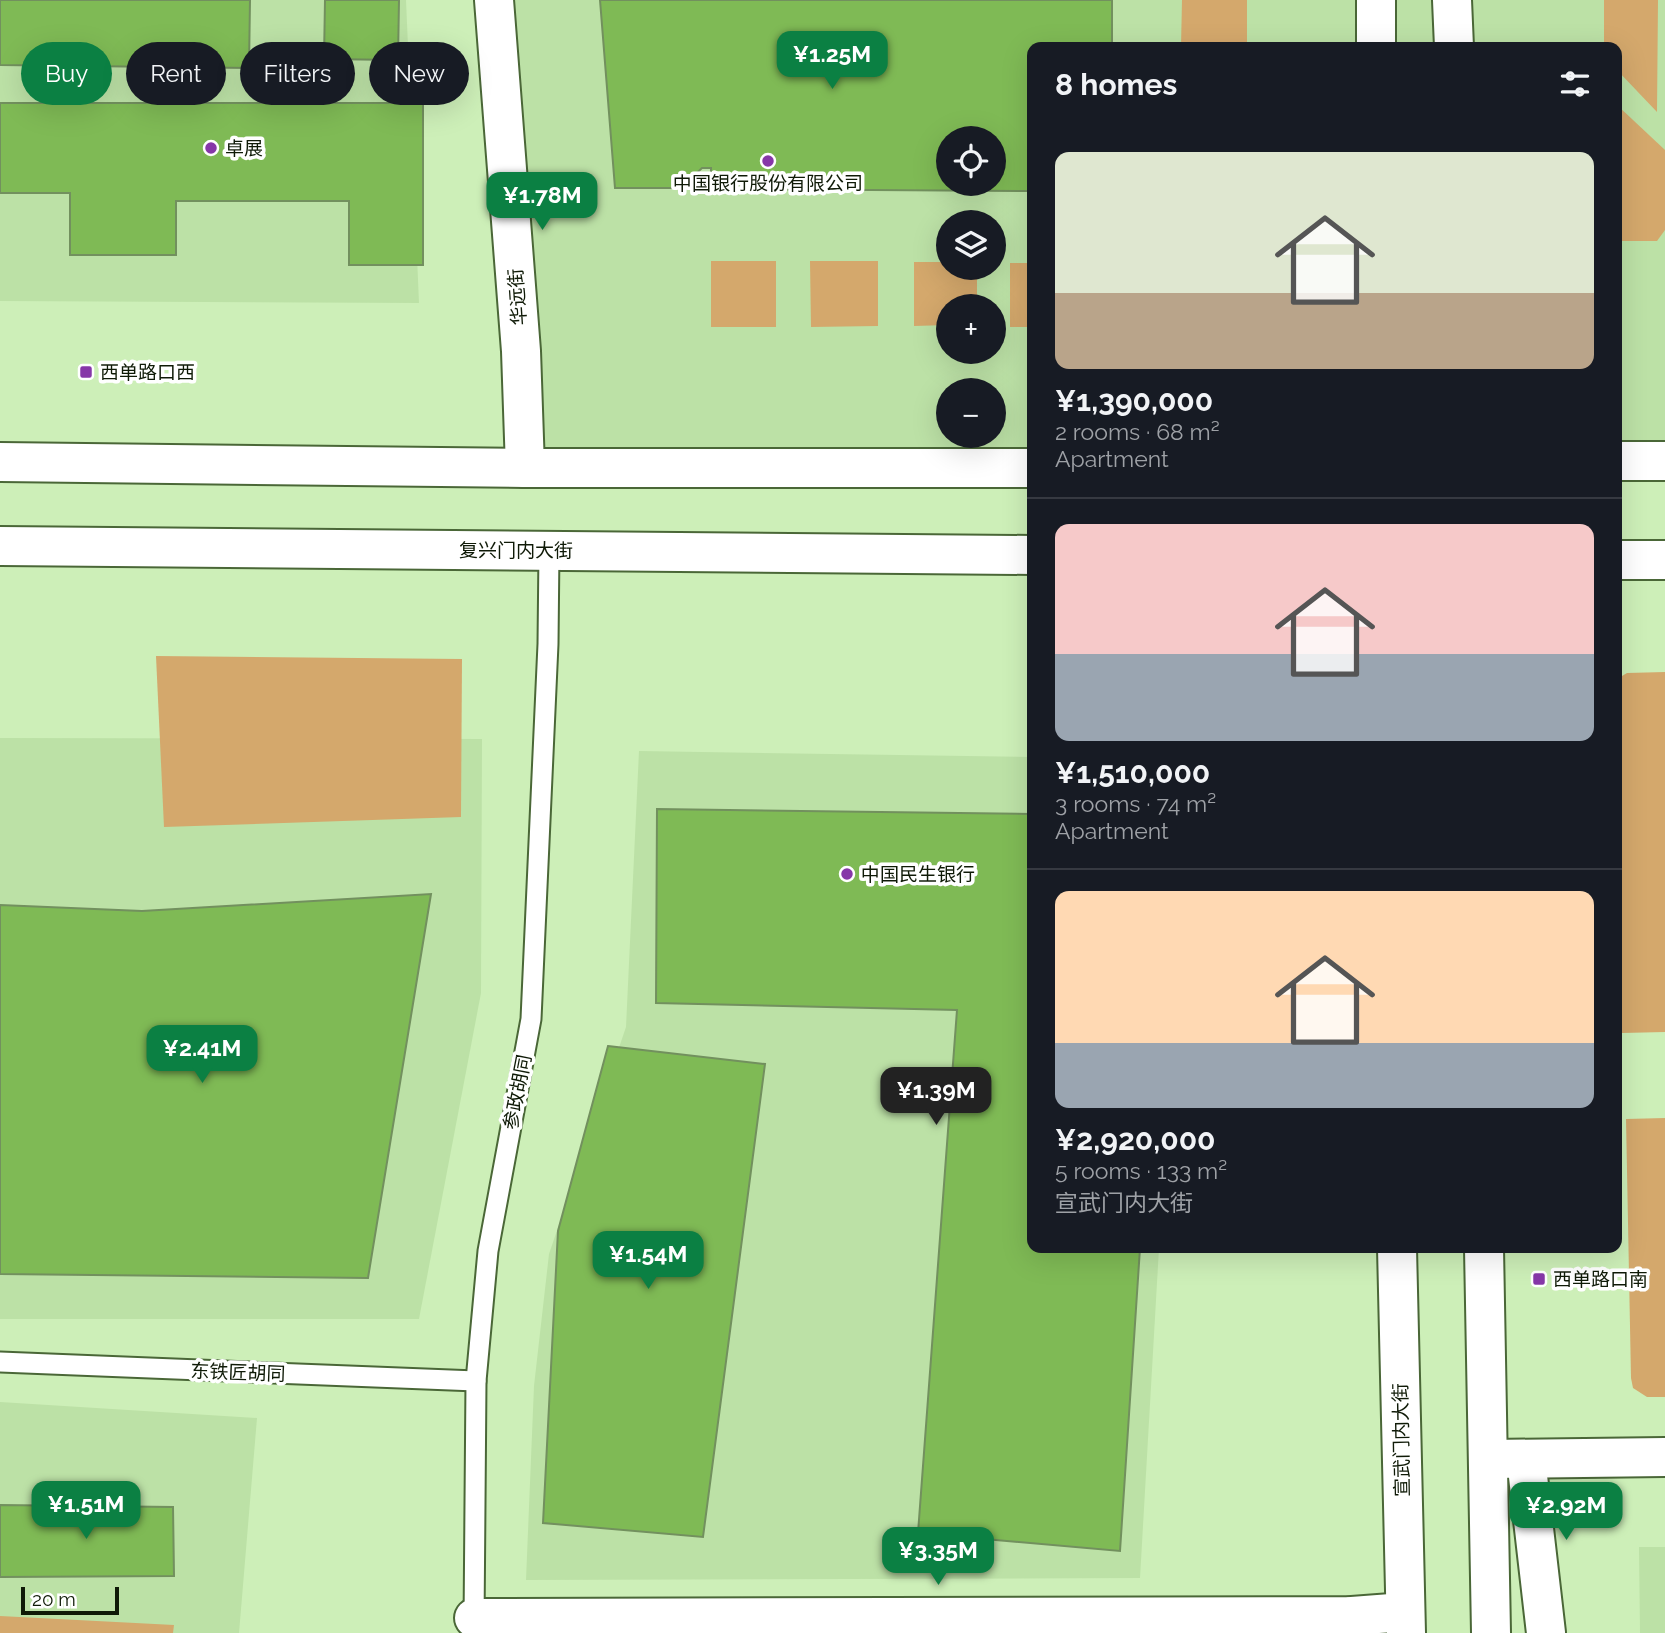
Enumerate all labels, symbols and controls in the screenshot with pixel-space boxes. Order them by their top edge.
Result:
pin: ¥1.25M [775,32,889,91]
text: ¥1.25M [793,40,871,67]
chip: Buy [21,42,112,105]
chip: Rent [126,42,226,105]
chip: Filters [240,42,355,105]
chip: New [369,42,469,105]
icon: filters [1556,65,1594,103]
text: 8 homes [1055,67,1177,102]
map controls [936,126,1006,448]
button: locate [936,126,1006,196]
place label: 卓展 [225,137,263,159]
marker: 卓展 [203,140,219,156]
marker: 中国银行股份有限公司 [760,153,776,169]
place label: 中国银行股份有限公司 [673,172,863,194]
pin: ¥1.78M [485,173,599,232]
text: ¥1.78M [502,181,582,208]
icon: home [1262,197,1388,323]
button: layers [936,210,1006,280]
street label: 华远街 [504,268,530,326]
button: + [936,294,1006,364]
place label: 西单路口西 [100,361,195,383]
marker: 西单路口西 [78,364,94,380]
button: − [936,378,1006,448]
text: ¥1,390,000 [1055,383,1213,418]
text: 2 rooms · 68 m² [1055,418,1220,445]
text: Apartment [1055,445,1169,472]
street label: 复兴门内大街 [459,539,573,561]
icon: home [1262,569,1388,695]
text: ¥1,510,000 [1055,755,1210,790]
text: 3 rooms · 74 m² [1055,790,1216,817]
text: Apartment [1055,817,1169,844]
place label: 中国民生银行 [861,863,975,885]
marker: 中国民生银行 [839,866,855,882]
icon: home [1262,937,1388,1063]
pin: ¥2.41M [145,1026,259,1085]
text: ¥2.41M [163,1034,241,1061]
street label: 参政胡同 [499,1053,535,1131]
pin: ¥1.39M [879,1068,993,1127]
text: ¥1.39M [896,1076,976,1103]
text: ¥2,920,000 [1055,1122,1215,1157]
text: 5 rooms · 133 m² [1055,1157,1227,1184]
text: 宣武门内大街 [1055,1189,1193,1216]
pin: ¥1.54M [591,1232,705,1291]
text: ¥1.54M [609,1240,687,1267]
place label: 西单路口南 [1553,1268,1648,1290]
marker: 西单路口南 [1531,1271,1547,1287]
street label: 东铁匠胡同 [190,1359,286,1385]
street label: 宣武门内大街 [1389,1383,1413,1497]
pin: ¥1.51M [29,1482,143,1541]
pin: ¥2.92M [1509,1482,1623,1542]
text: ¥1.51M [48,1490,124,1517]
text: ¥2.92M [1526,1491,1606,1518]
pin: ¥3.35M [881,1528,995,1587]
text: ¥3.35M [898,1536,978,1563]
scale bar [21,1584,119,1616]
text: 20 m [32,1588,76,1610]

